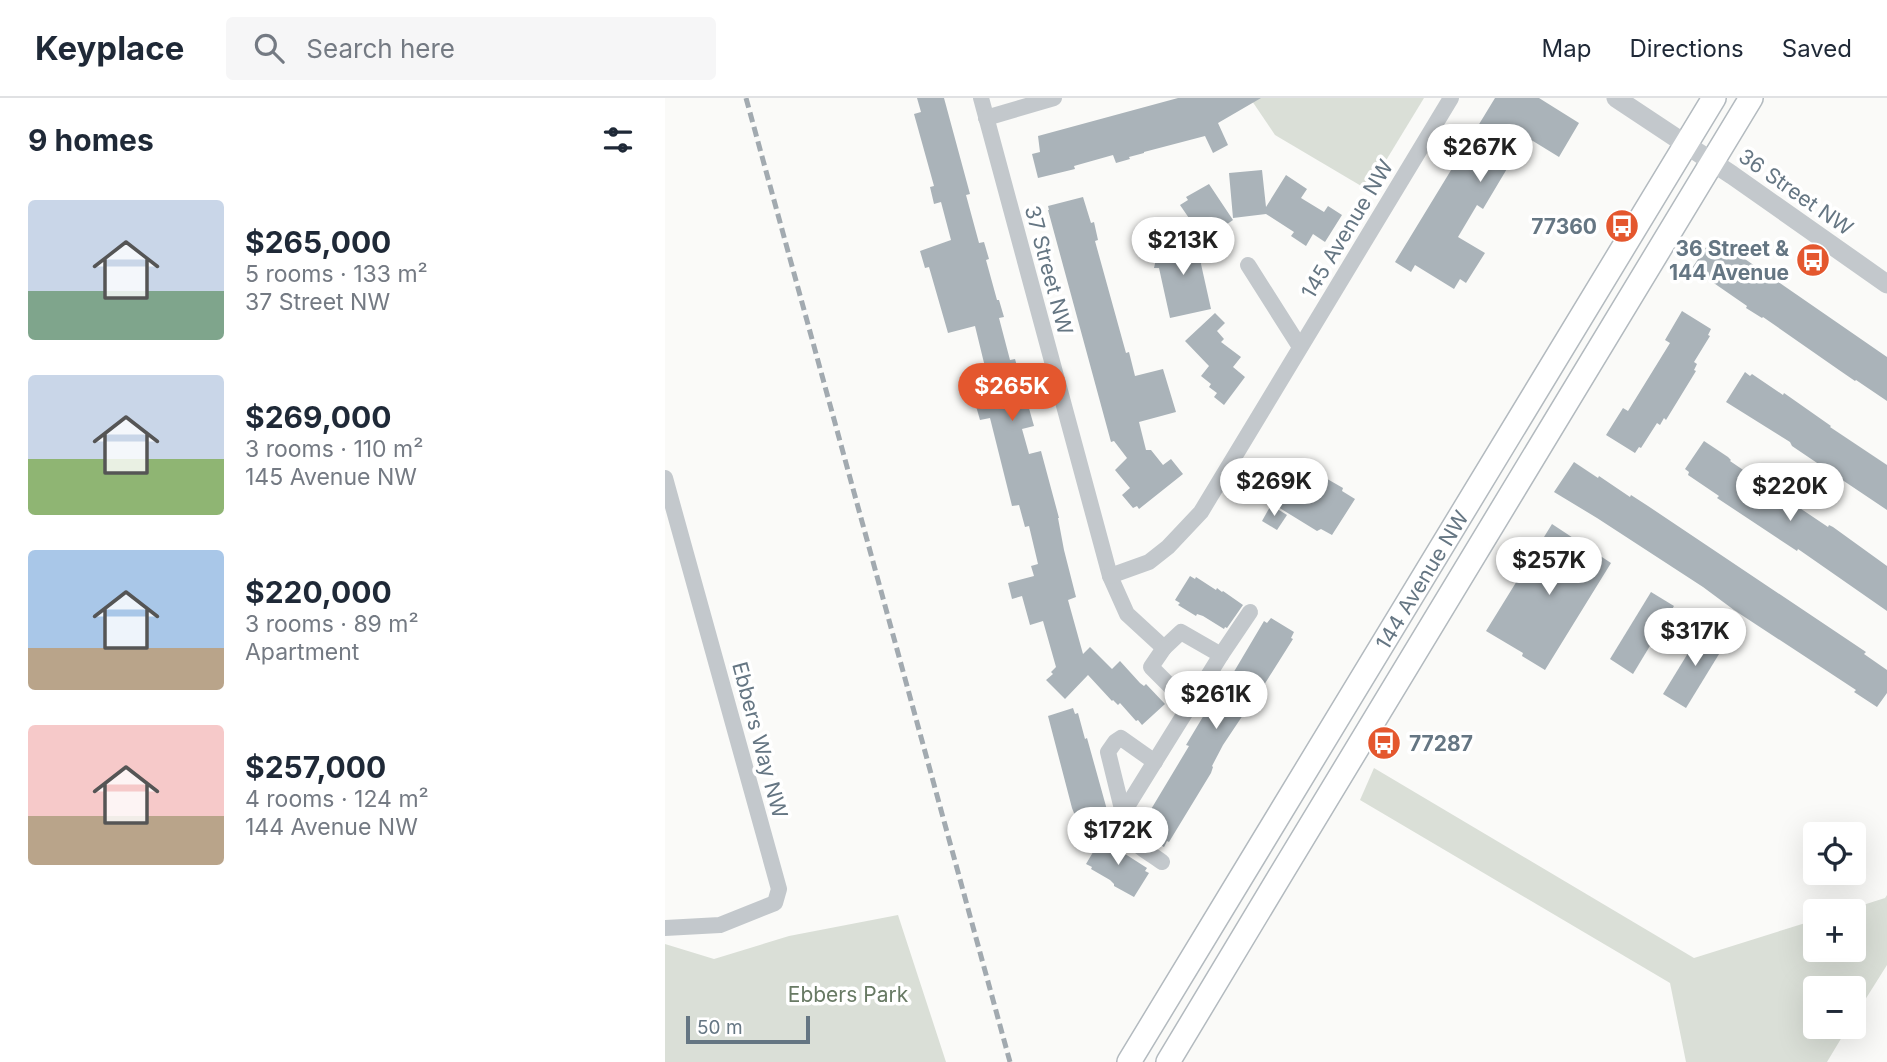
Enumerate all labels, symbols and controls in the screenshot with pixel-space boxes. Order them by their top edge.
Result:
search box [226,17,716,80]
text: Keyplace [35,28,184,68]
icon: search [250,29,288,67]
text: Search here [306,33,455,64]
text: Map [1542,34,1591,63]
text: Directions [1629,34,1744,63]
text: Saved [1782,34,1852,63]
icon: filters [599,121,637,159]
text: 9 homes [28,122,154,158]
pin: $267K [1431,125,1529,184]
text: $267K [1443,133,1517,161]
street label: 36 Street NW [1734,143,1858,241]
street label: 145 Avenue NW [1296,155,1398,303]
street label: 37 Street NW [1020,203,1078,337]
bus stop icon: 77360 [1603,207,1641,245]
place label: 77360 [1531,214,1597,239]
pin: $213K [1134,218,1232,277]
text: $265,000 [245,224,391,260]
text: $213K [1148,226,1218,254]
icon: home [84,228,168,312]
place label: 36 Street & 144 Avenue [1669,236,1790,285]
bus stop icon: 36 Street & 144 Avenue [1794,241,1832,279]
text: 5 rooms · 133 m² [245,260,428,288]
text: 37 Street NW [245,288,390,316]
pin: $265K [963,364,1061,423]
text: $265K [974,372,1050,400]
text: $269,000 [245,399,391,435]
icon: home [84,403,168,487]
text: 3 rooms · 110 m² [245,435,423,463]
pin: $269K [1225,458,1323,518]
text: 145 Avenue NW [245,463,417,491]
pin: $220K [1741,464,1839,523]
text: $269K [1236,467,1312,495]
text: $220K [1752,472,1828,500]
street label: 144 Avenue NW [1370,506,1473,654]
pin: $257K [1500,538,1598,597]
text: $257K [1512,546,1586,574]
text: $220,000 [245,574,392,610]
icon: home [84,578,168,662]
pin: $317K [1646,608,1744,668]
text: 3 rooms · 89 m² [245,610,419,638]
text: $317K [1660,617,1730,645]
text: Apartment [245,638,359,666]
street label: Ebbers Way NW [727,659,793,821]
pin: $261K [1167,672,1265,731]
text: $261K [1181,680,1251,708]
bus stop icon: 77287 [1365,724,1403,762]
place label: 77287 [1409,731,1473,756]
text: $257,000 [245,749,386,785]
icon: home [84,753,168,837]
text: 4 rooms · 124 m² [245,785,429,813]
pin: $172K [1069,808,1167,867]
text: 144 Avenue NW [245,813,418,841]
text: $172K [1083,816,1153,844]
map controls [1803,822,1866,1039]
button: locate [1803,822,1866,885]
button: + [1803,899,1866,962]
button: − [1803,976,1866,1039]
park label: Ebbers Park [788,982,909,1007]
scale bar [686,1013,810,1045]
text: 50 m [697,1016,743,1039]

